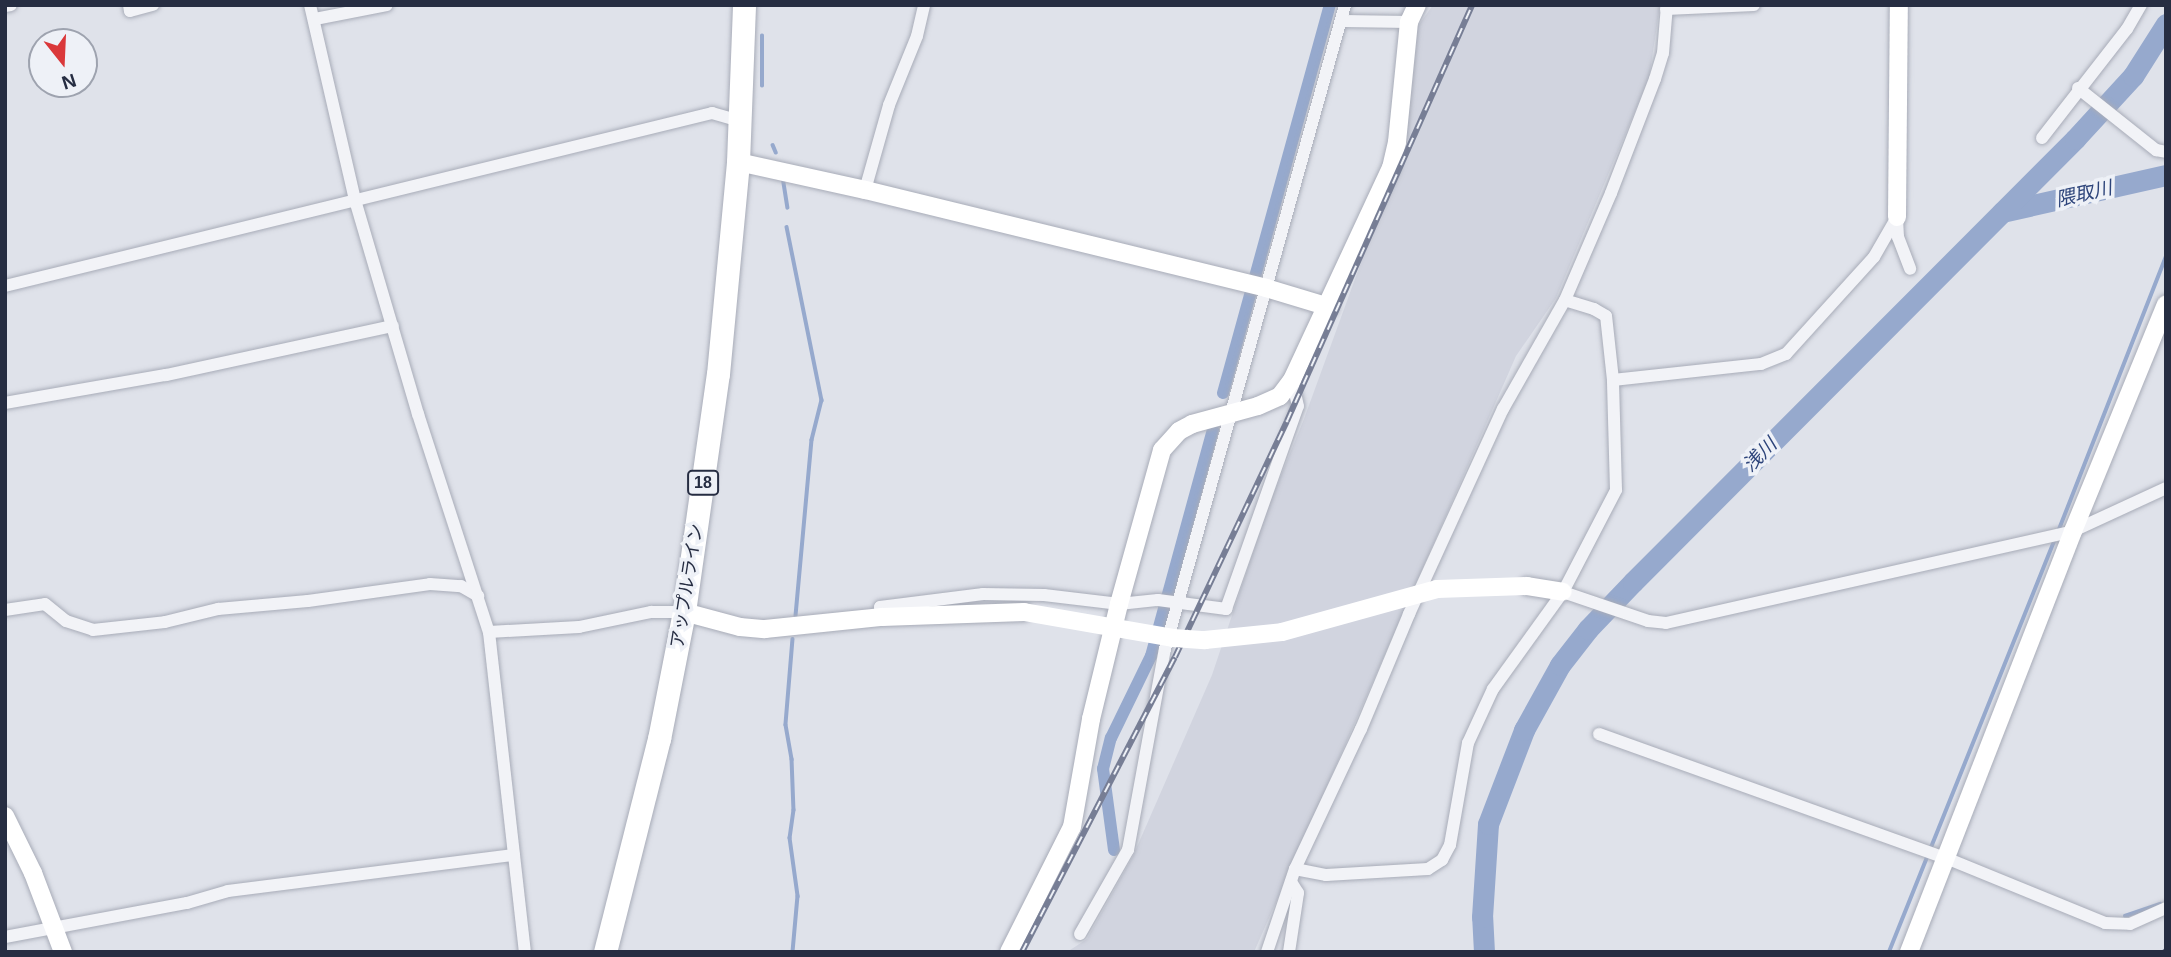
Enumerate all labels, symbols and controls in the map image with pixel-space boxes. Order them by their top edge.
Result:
north arrow [28,28,98,98]
text: N [59,69,79,94]
water label: 隈取川 [2054,176,2114,212]
water label: 浅川 [1739,434,1781,476]
road number: 18 [686,470,720,496]
street label: アップルライン [666,522,708,650]

